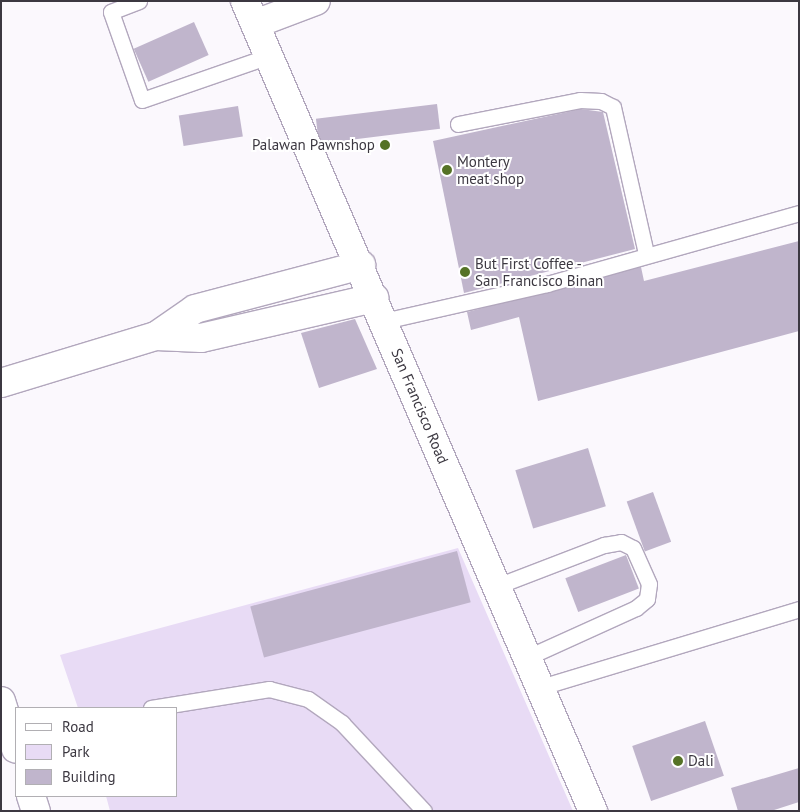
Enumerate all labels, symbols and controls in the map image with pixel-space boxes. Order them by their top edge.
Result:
place label: Palawan Pawnshop [252,136,375,154]
marker: Palawan Pawnshop [379,139,391,151]
place label: Montery meat shop [457,152,524,187]
marker: Montery meat shop [441,164,453,176]
place label: But First Coffee - San Francisco Binan [475,254,603,289]
marker: But First Coffee - San Francisco Binan [459,266,471,278]
street label: San Francisco Road [388,346,452,466]
legend [15,707,178,797]
text: Road [62,717,94,736]
text: Park [62,742,90,761]
place label: Dali [688,752,714,770]
marker: Dali [672,755,684,767]
text: Building [62,767,116,786]

